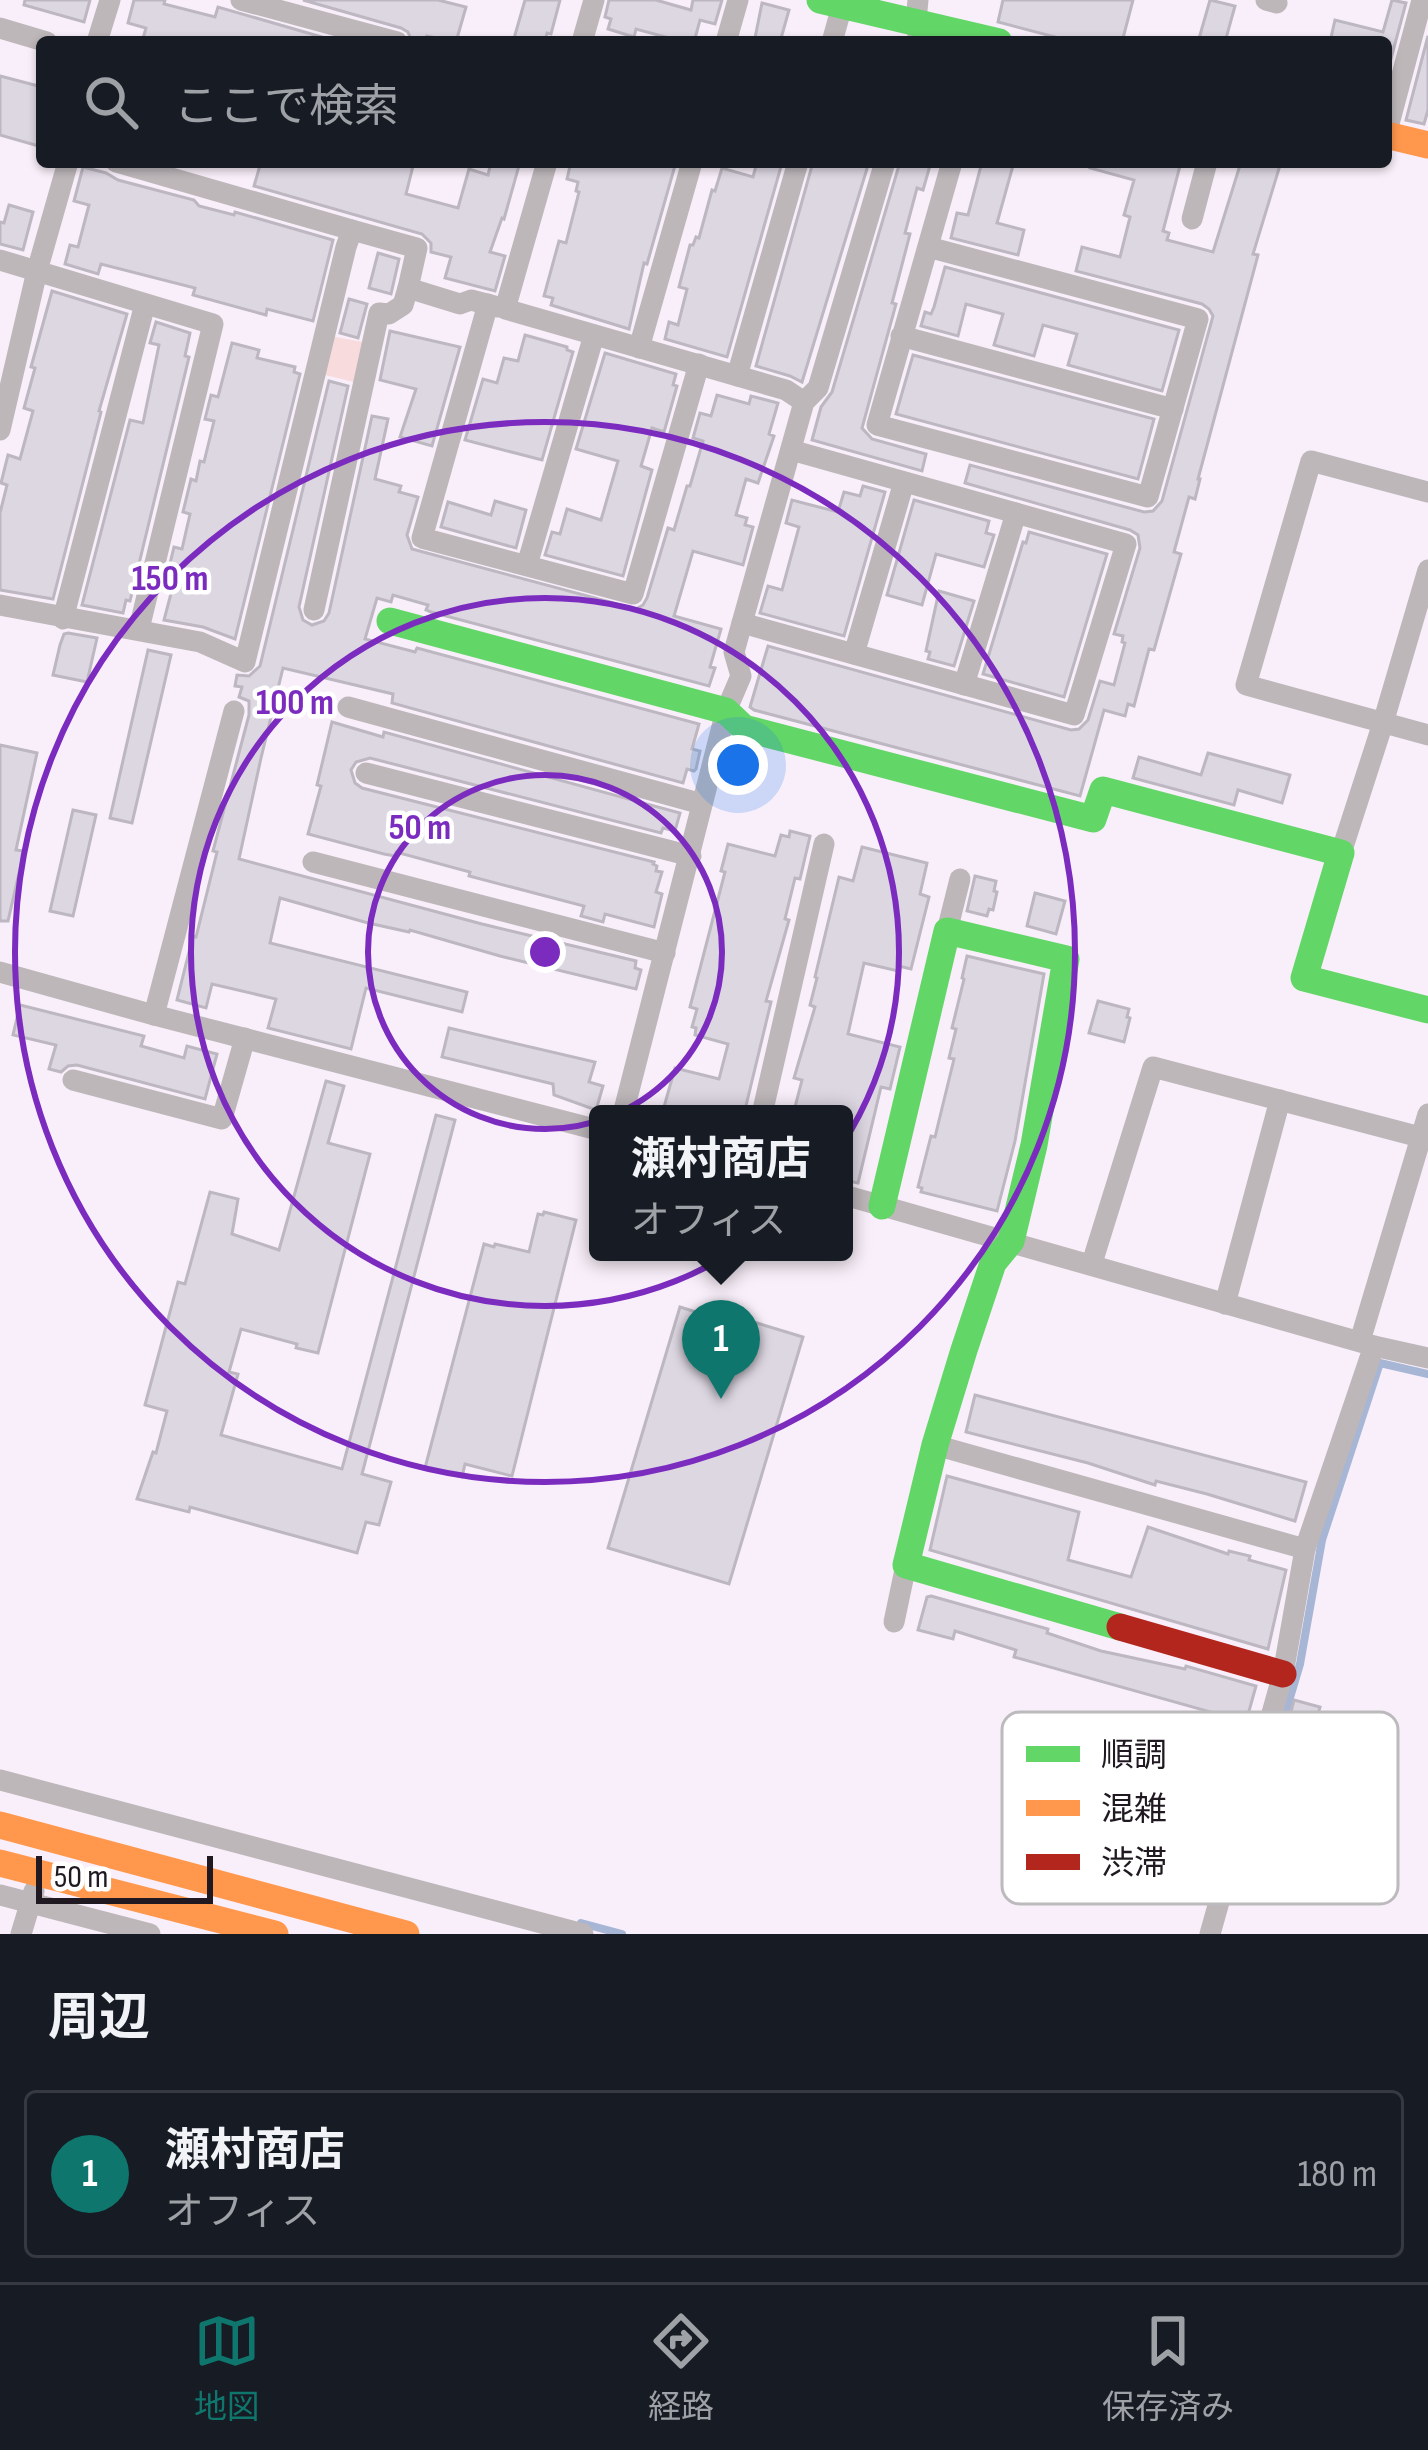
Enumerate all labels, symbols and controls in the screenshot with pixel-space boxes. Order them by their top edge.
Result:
search box [36,36,1392,168]
icon: search [78,69,144,135]
text: ここで検索 [174,80,399,135]
text: 150 m [132,558,208,601]
text: 100 m [256,682,334,725]
your location [708,735,768,795]
text: 50 m [389,807,451,850]
centre of rings [524,931,566,973]
popup [589,1105,853,1261]
text: 瀬村商店 [631,1133,811,1188]
text: オフィス [631,1198,786,1245]
pin: 1 [682,1300,760,1399]
legend [1002,1712,1398,1904]
text: 順調 [1101,1736,1167,1776]
text: 混雑 [1101,1790,1167,1830]
text: 渋滞 [1101,1844,1167,1884]
scale bar [36,1850,213,1903]
text: 50 m [54,1857,108,1897]
text: 周辺 [48,1988,150,2049]
text: 瀬村商店 [165,2124,345,2179]
text: 1 [82,2151,98,2198]
text: 180 m [1298,2151,1377,2198]
text: オフィス [165,2189,320,2236]
tab: 地図 [194,2308,260,2428]
tab: 経路 [648,2308,714,2428]
tab: 保存済み [1102,2308,1234,2428]

